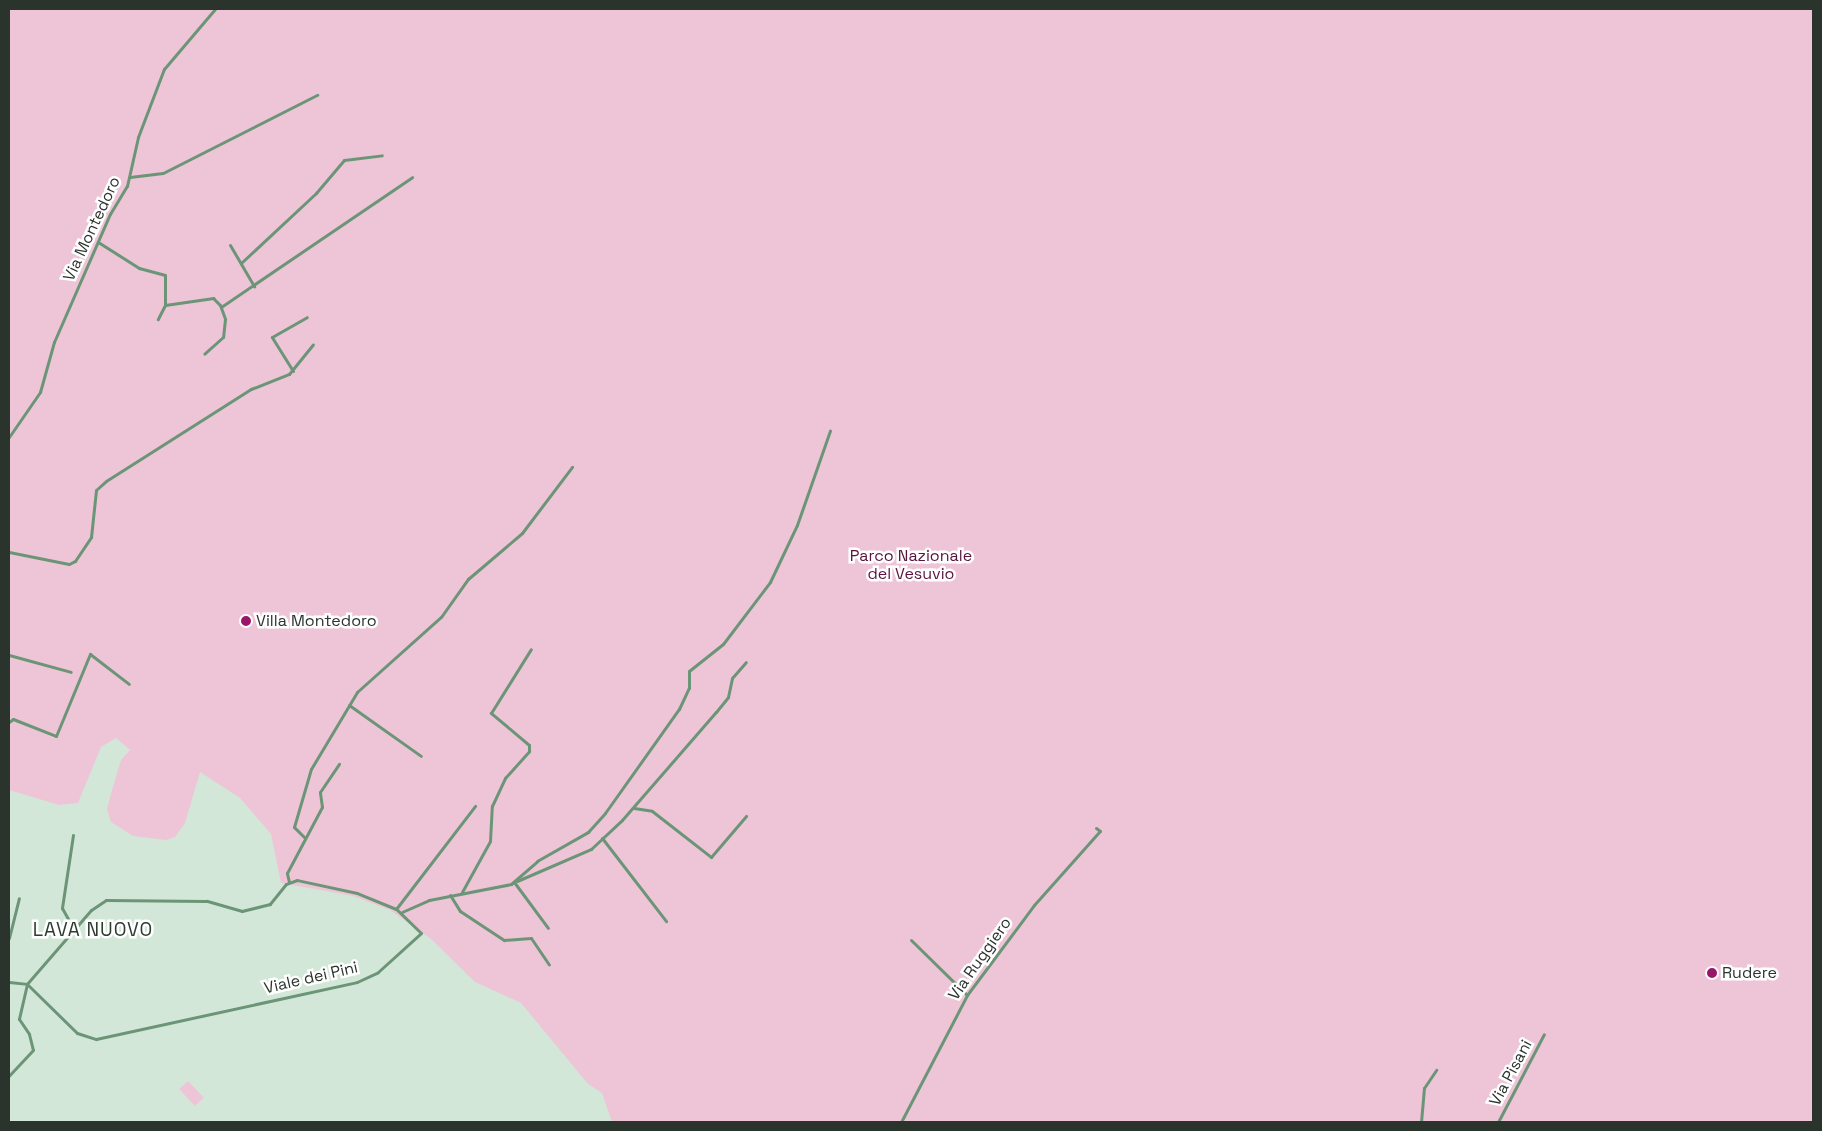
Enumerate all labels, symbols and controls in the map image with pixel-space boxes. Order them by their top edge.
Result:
street label: Via Montedoro [59,174,125,284]
park label: Parco Nazionale del Vesuvio [850,546,972,584]
place label: Villa Montedoro [256,611,377,631]
marker: Villa Montedoro [240,615,252,627]
street label: Via Ruggiero [944,914,1016,1004]
district label: LAVA NUOVO [31,919,155,941]
street label: Viale dei Pini [262,958,360,998]
place label: Rudere [1722,963,1777,983]
marker: Rudere [1706,967,1718,979]
street label: Via Pisani [1486,1037,1536,1109]

